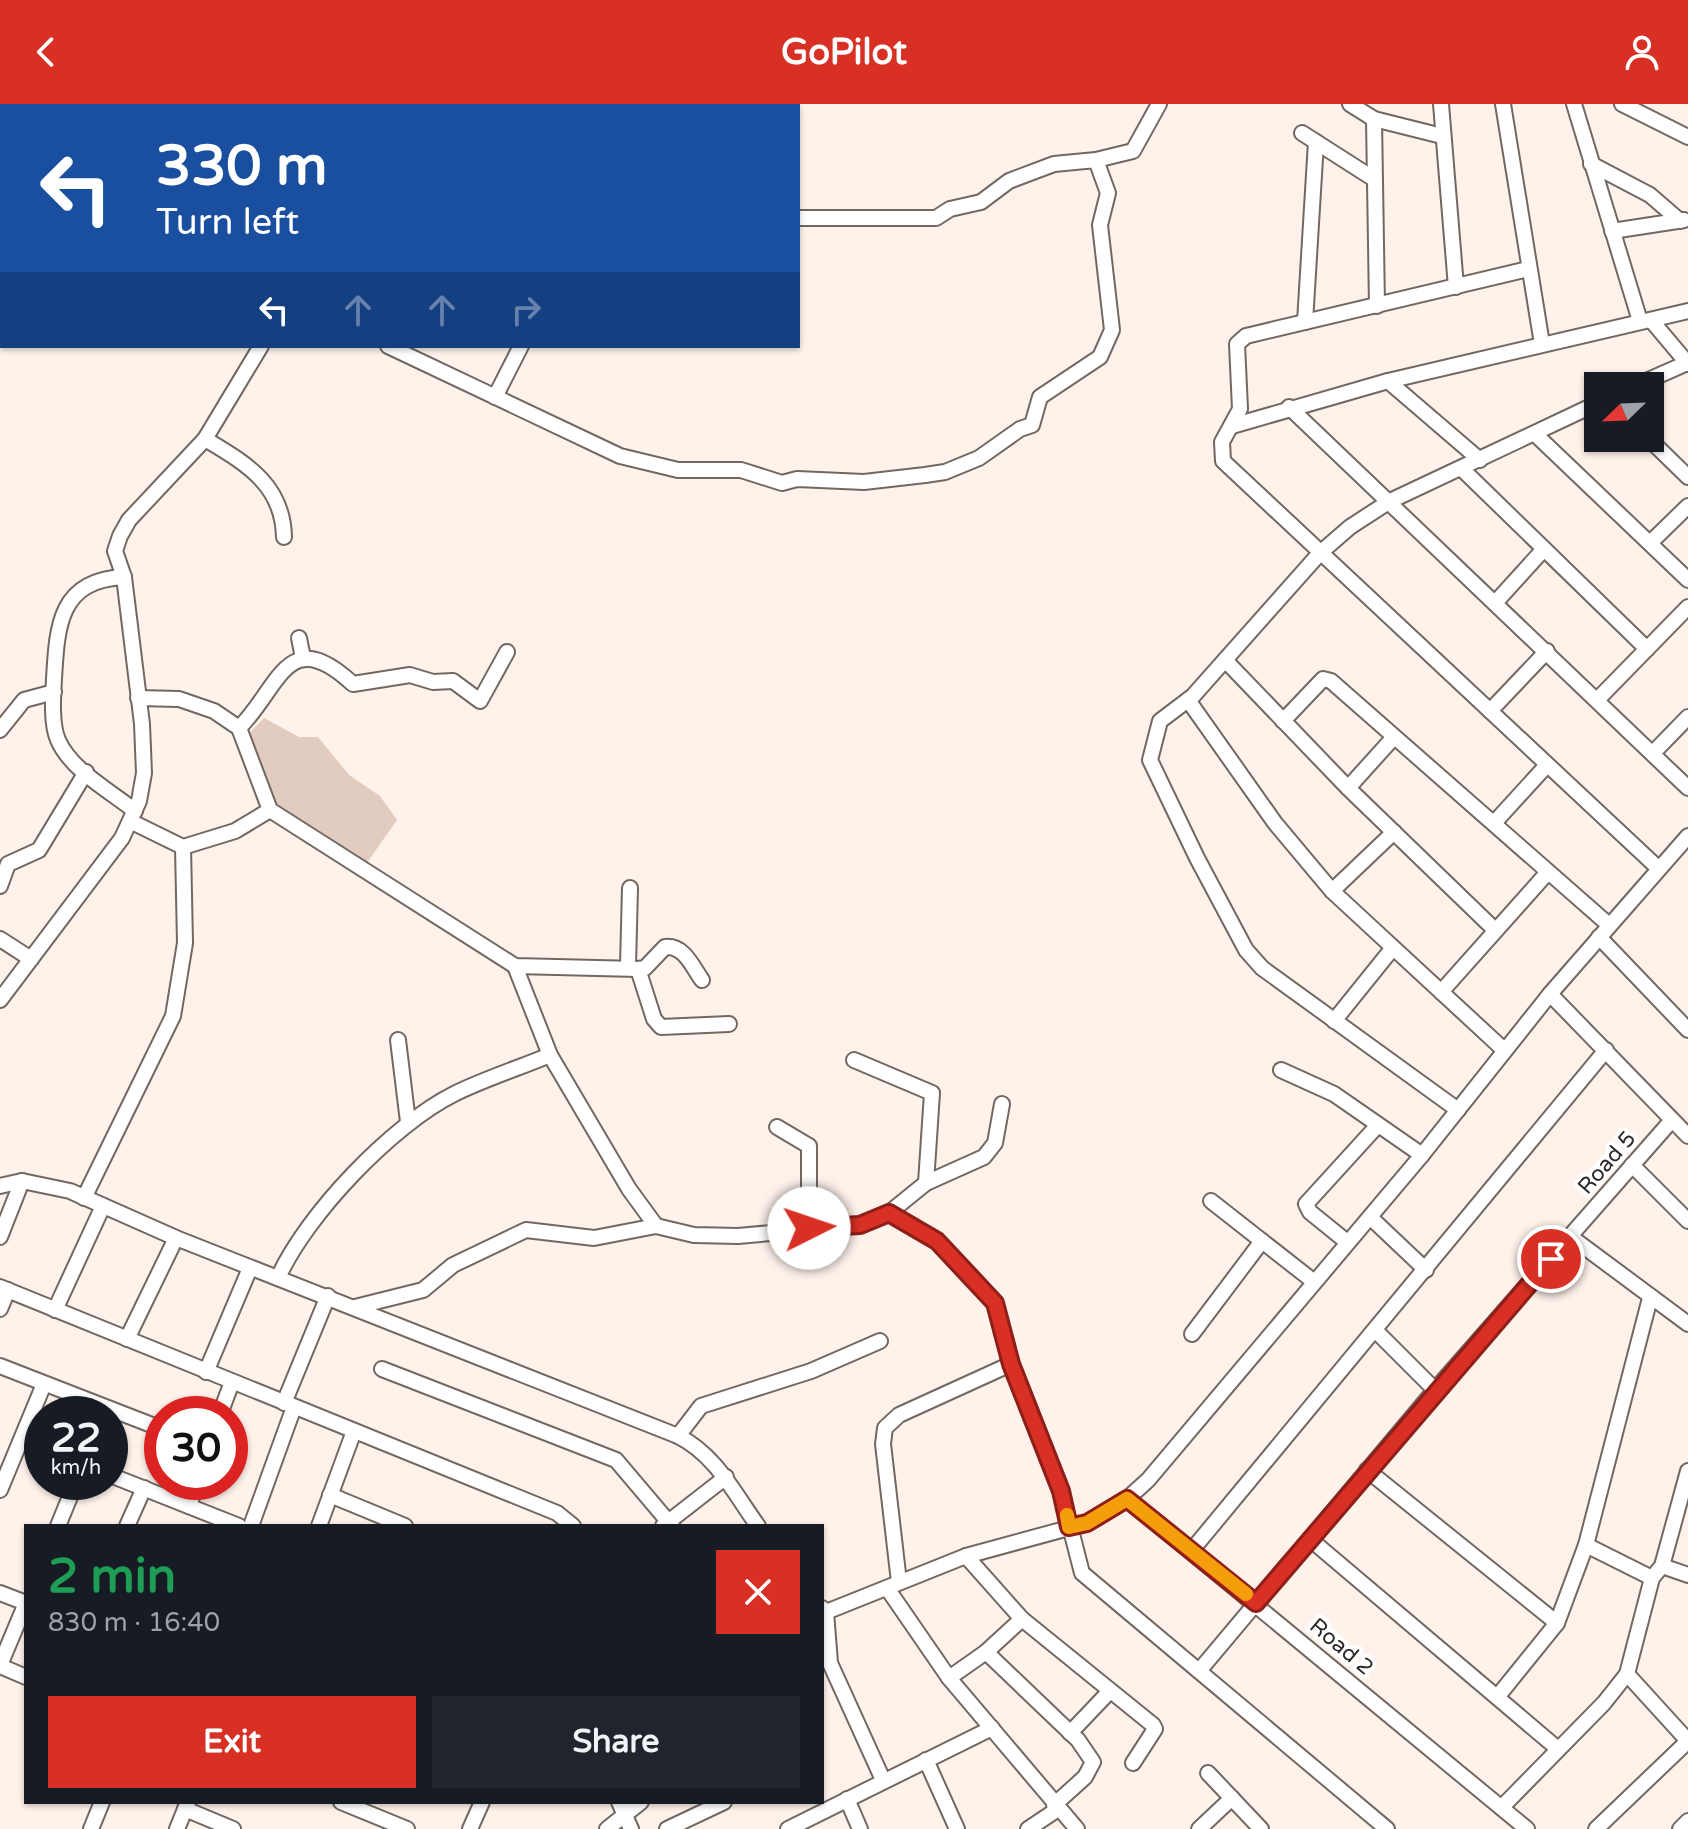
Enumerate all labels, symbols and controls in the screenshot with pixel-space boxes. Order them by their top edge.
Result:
icon: back [24,30,68,74]
icon: person [1620,30,1664,74]
text: GoPilot [781,31,907,74]
text: 330 m [156,133,327,200]
icon: left [24,136,128,240]
text: Turn left [156,201,299,244]
icon: left [252,288,296,332]
icon: ahead [336,288,380,332]
icon: ahead [420,288,464,332]
icon: right [504,288,548,332]
north arrow [1584,372,1664,452]
map controls [1584,372,1664,452]
street label: Road 5 [1572,1126,1641,1199]
position arrow [767,1186,851,1270]
pin [1517,1225,1585,1293]
icon: arrive [1529,1237,1573,1281]
speed limit sign: 30 [144,1396,248,1500]
text: 22 [51,1414,101,1462]
text: km/h [51,1456,101,1480]
text: 2 min [48,1548,176,1606]
button: close [716,1550,800,1634]
text: 830 m · 16:40 [48,1607,220,1638]
street label: Road 2 [1304,1613,1378,1681]
button: Exit [48,1696,416,1788]
button: Share [432,1696,800,1788]

